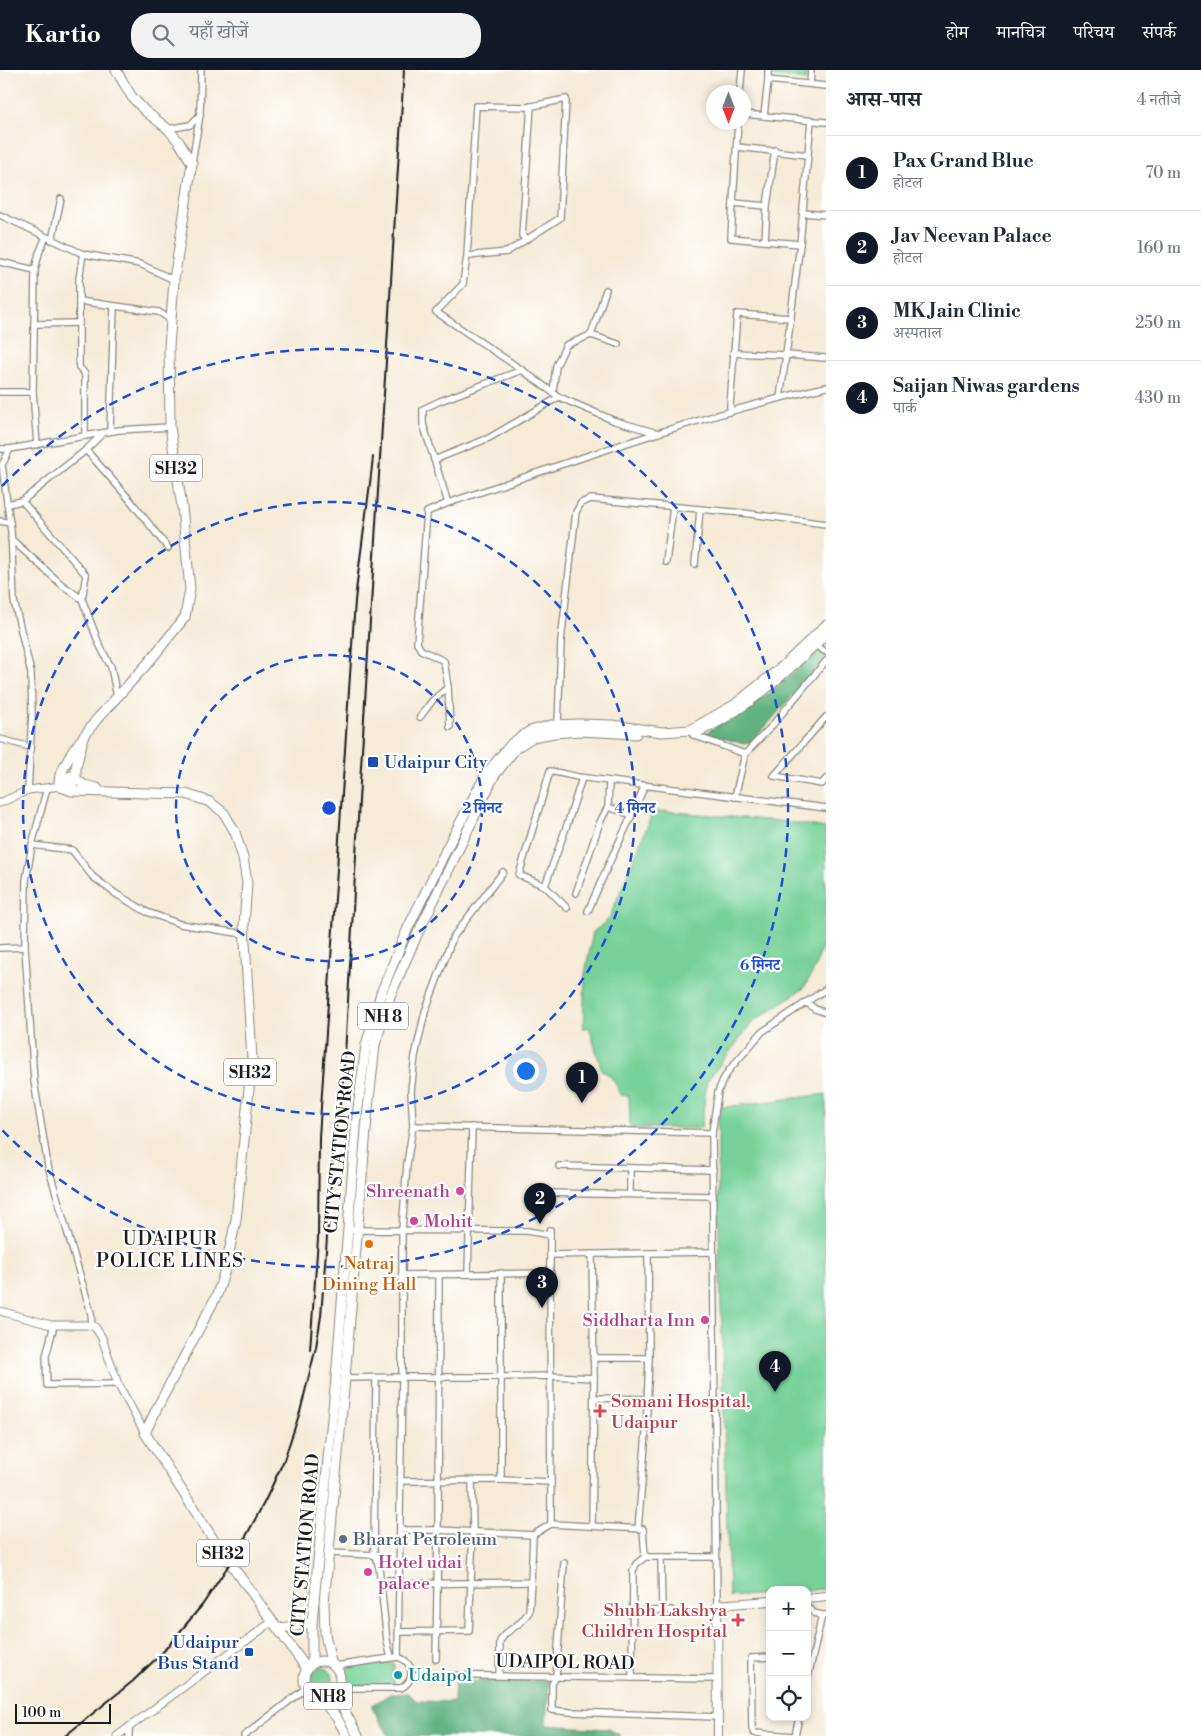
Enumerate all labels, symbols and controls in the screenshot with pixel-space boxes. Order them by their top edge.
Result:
search box [131,13,481,58]
text: Kartio [25,20,101,50]
text: यहाँ खोजें [189,20,248,44]
icon: search [149,21,177,49]
text: होम [946,21,969,44]
text: मानचित्र [997,21,1045,44]
text: परिचय [1073,21,1114,44]
text: संपर्क [1142,21,1176,44]
north arrow [706,85,751,130]
text: आस-पास [846,87,921,113]
text: 4 नतीजे [1137,90,1181,110]
text: Pax Grand Blue [893,149,1034,173]
text: 1 [858,163,866,183]
text: 70 m [1145,163,1181,183]
text: होटल [893,173,922,193]
text: Jav Neevan Palace [893,224,1052,248]
text: 2 [857,238,867,258]
text: 160 m [1137,238,1181,258]
text: होटल [893,248,922,268]
text: MK Jain Clinic [893,299,1021,323]
text: 3 [857,313,867,333]
text: 250 m [1135,313,1181,333]
text: अस्पताल [893,323,942,343]
text: Saijan Niwas gardens [893,374,1080,398]
text: 4 [857,388,867,408]
text: 430 m [1135,388,1181,408]
text: पार्क [893,398,917,418]
road number: SH32 [150,454,202,482]
place label: Udaipur City [384,751,488,774]
marker: Udaipur City [366,755,380,769]
centre of rings [320,799,338,817]
text: 2 मिनट [462,799,504,818]
text: 4 मिनट [615,799,657,818]
text: 6 मिनट [740,956,782,975]
road number: NH 8 [358,1002,408,1029]
street label: CITY STATION ROAD [319,1049,362,1235]
your location [513,1058,539,1084]
road number: SH32 [224,1059,276,1086]
pin: 1 [566,1062,598,1103]
place label: Shreenath [366,1180,450,1203]
pin: 2 [524,1183,556,1224]
marker: Shreenath [454,1185,466,1197]
place label: Mohit [424,1210,473,1233]
marker: Mohit [408,1215,420,1227]
district label: UDAIPUR POLICE LINES [96,1227,244,1273]
marker: Natraj Dining Hall [363,1238,375,1250]
place label: Natraj Dining Hall [322,1252,417,1296]
pin: 3 [526,1267,558,1308]
place label: Siddharta Inn [582,1309,695,1332]
marker: Siddharta Inn [699,1314,711,1326]
pin: 4 [759,1351,791,1392]
place label: Somani Hospital, Udaipur [611,1390,751,1434]
marker: Somani Hospital, Udaipur [593,1404,607,1418]
street label: CITY STATION ROAD [286,1452,325,1638]
place label: Bharat Petroleum [352,1528,497,1551]
marker: Bharat Petroleum [337,1533,349,1545]
road number: SH32 [197,1540,249,1566]
place label: Hotel udai palace [378,1551,462,1595]
marker: Hotel udai palace [362,1566,374,1578]
map controls [766,1586,811,1721]
button: + [766,1586,811,1631]
place label: Shubh Lakshya Children Hospital [582,1599,728,1643]
marker: Shubh Lakshya Children Hospital [731,1613,745,1627]
place label: Udaipur Bus Stand [156,1631,240,1675]
button: − [766,1631,811,1676]
marker: Udaipur Bus Stand [243,1646,255,1658]
street label: UDAIPOL ROAD [495,1650,635,1675]
place label: Udaipol [408,1664,473,1687]
marker: Udaipol [392,1669,404,1681]
button: locate [766,1676,811,1721]
road number: NH8 [304,1682,352,1710]
scale bar [15,1701,111,1724]
text: 100 m [22,1704,61,1722]

